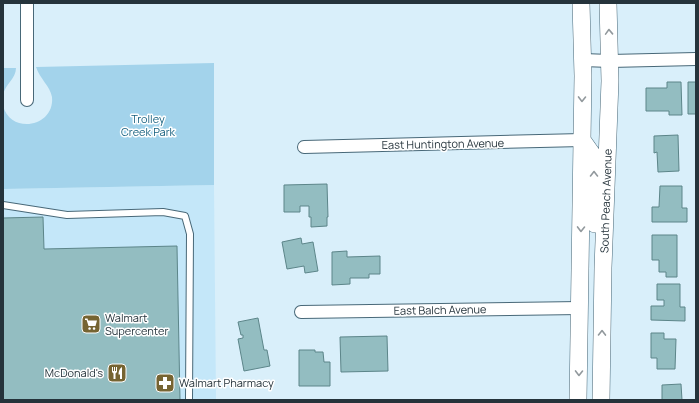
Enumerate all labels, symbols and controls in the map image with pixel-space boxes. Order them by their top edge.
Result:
one-way arrow [605,29,613,35]
one-way arrow [578,96,587,102]
park label: Trolley Creek Park [121,111,176,139]
street label: East Huntington Avenue [382,135,505,152]
street label: South Peach Avenue [596,148,615,253]
one-way arrow [590,171,598,177]
one-way arrow [577,226,585,232]
street label: East Balch Avenue [394,301,487,318]
place label: Walmart Supercenter [105,310,168,338]
supermarket icon: Walmart Supercenter [80,313,102,335]
one-way arrow [598,330,606,336]
restaurant icon: McDonald's [106,362,128,384]
place label: McDonald's [45,365,103,380]
one-way arrow [574,370,583,376]
pharmacy icon: Walmart Pharmacy [154,372,176,394]
place label: Walmart Pharmacy [179,375,274,390]

